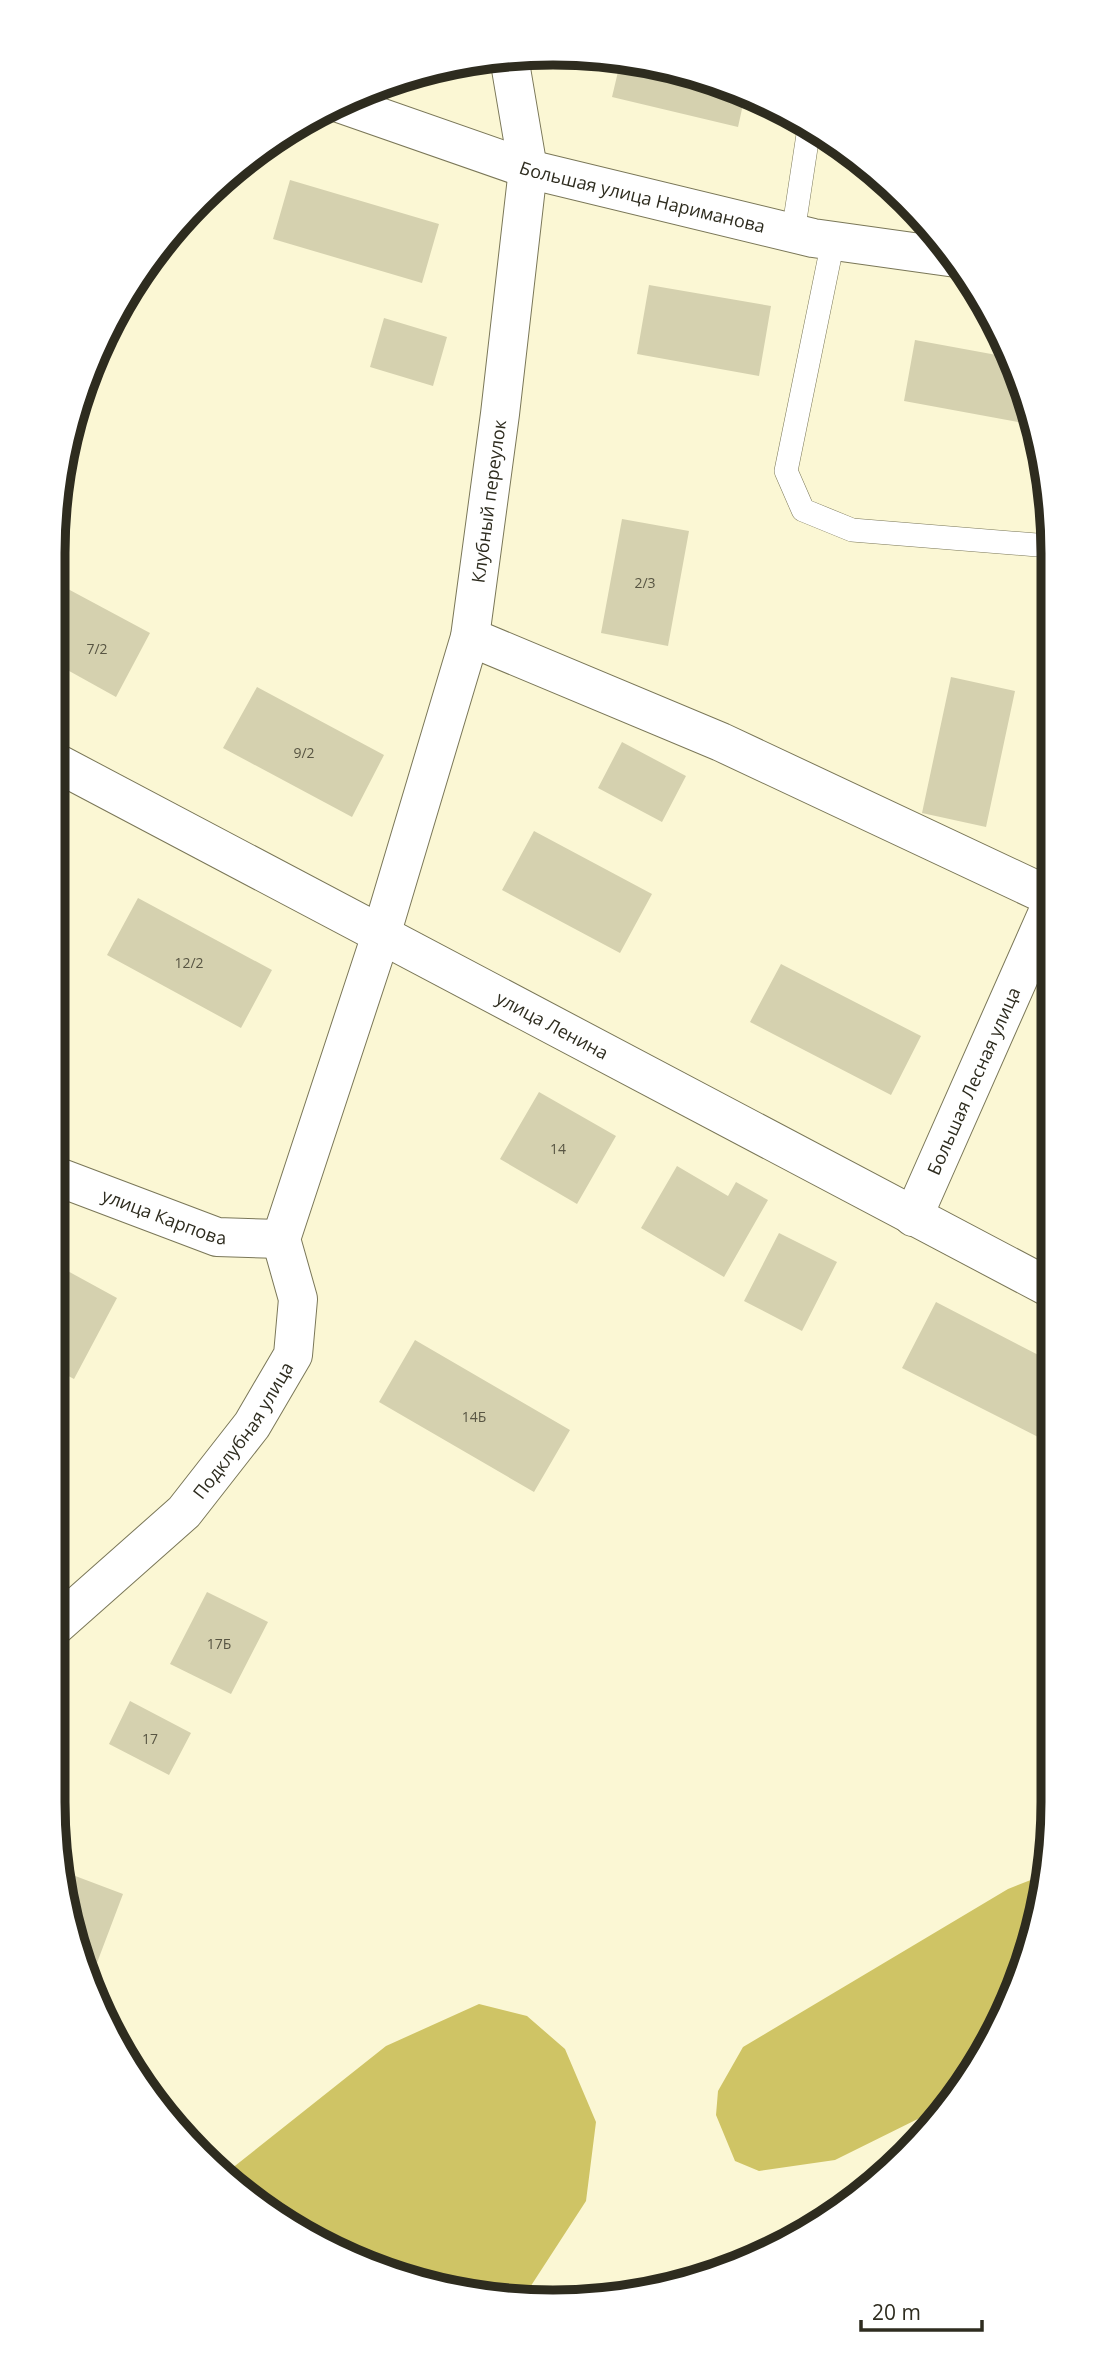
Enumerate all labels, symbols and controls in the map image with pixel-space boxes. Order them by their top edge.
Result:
street label: Большая улица Нариманова [516,155,768,238]
street label: Клубный переулок [465,418,511,584]
house number: 2/3 [634,573,656,592]
house number: 7/2 [86,639,108,658]
house number: 9/2 [293,743,315,762]
house number: 12/2 [174,953,204,972]
street label: Большая Лесная улица [921,983,1025,1178]
street label: улица Ленина [492,985,613,1065]
house number: 14 [550,1139,566,1158]
street label: улица Карпова [99,1183,227,1249]
street label: Подклубная улица [187,1357,298,1504]
house number: 14Б [462,1407,486,1426]
house number: 17Б [207,1634,231,1653]
house number: 17 [142,1729,158,1748]
scale bar [861,2288,982,2332]
text: 20 m [872,2298,921,2326]

